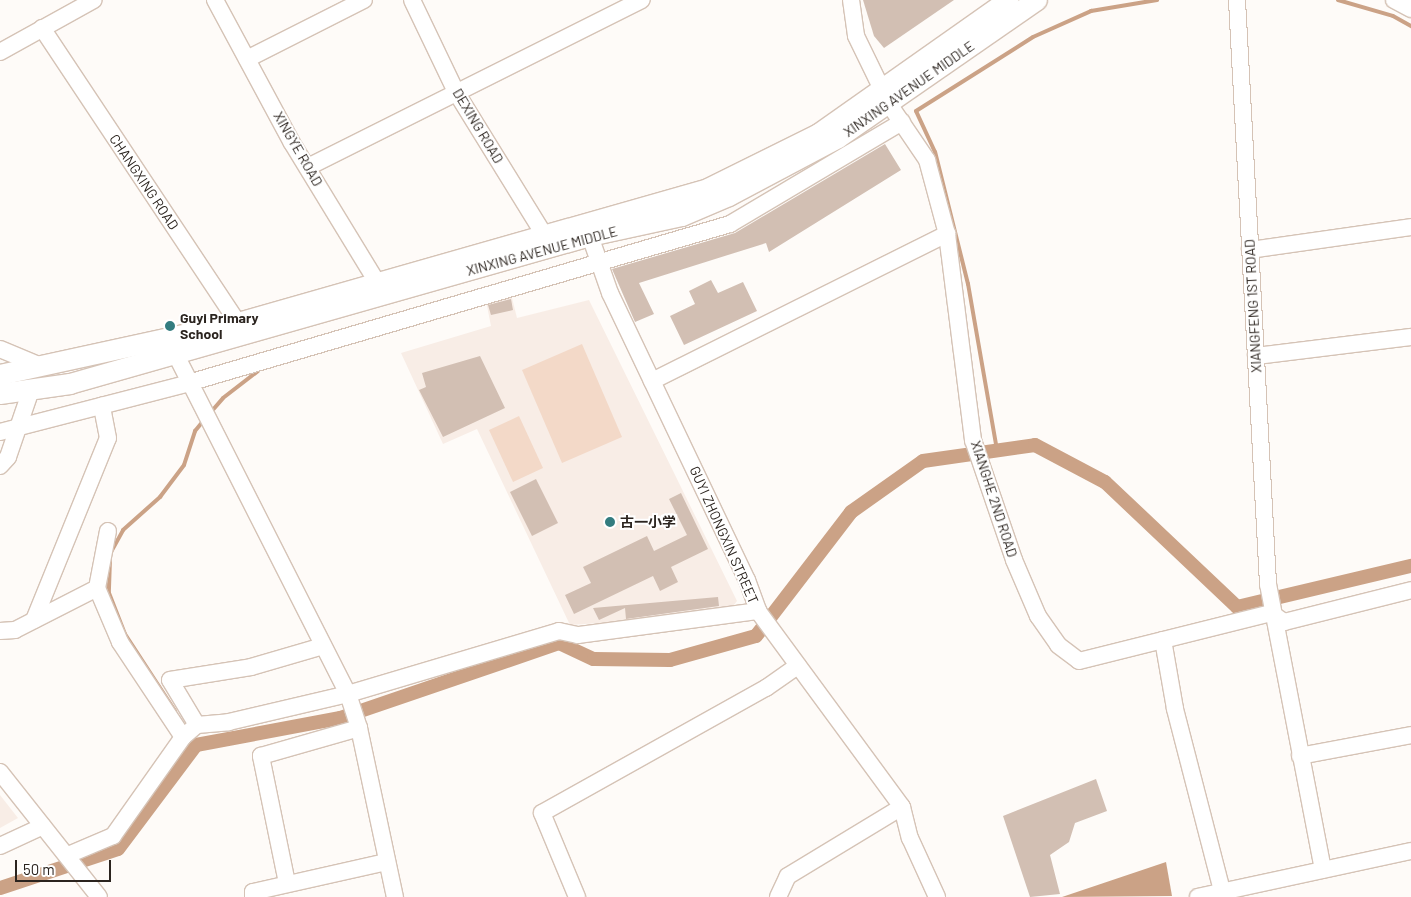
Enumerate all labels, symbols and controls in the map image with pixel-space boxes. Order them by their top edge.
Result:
street label: XINXING AVENUE MIDDLE [840,38,978,140]
street label: DEXING ROAD [449,86,507,166]
street label: XINGYE ROAD [270,109,326,189]
street label: CHANGXING ROAD [106,131,182,233]
street label: XINXING AVENUE MIDDLE [465,223,619,279]
street label: XIANGFENG 1ST ROAD [1241,239,1265,373]
place label: Guyi Primary School [180,310,259,342]
marker: Guyi Primary School [164,320,176,332]
street label: XIANGHE 2ND ROAD [967,439,1021,559]
street label: GUYI ZHONGXIN STREET [686,463,762,607]
place label: 古一小学 [620,514,676,530]
marker: 古一小学 [604,516,616,528]
scale bar [18,850,114,882]
text: 50 m [23,860,55,878]

